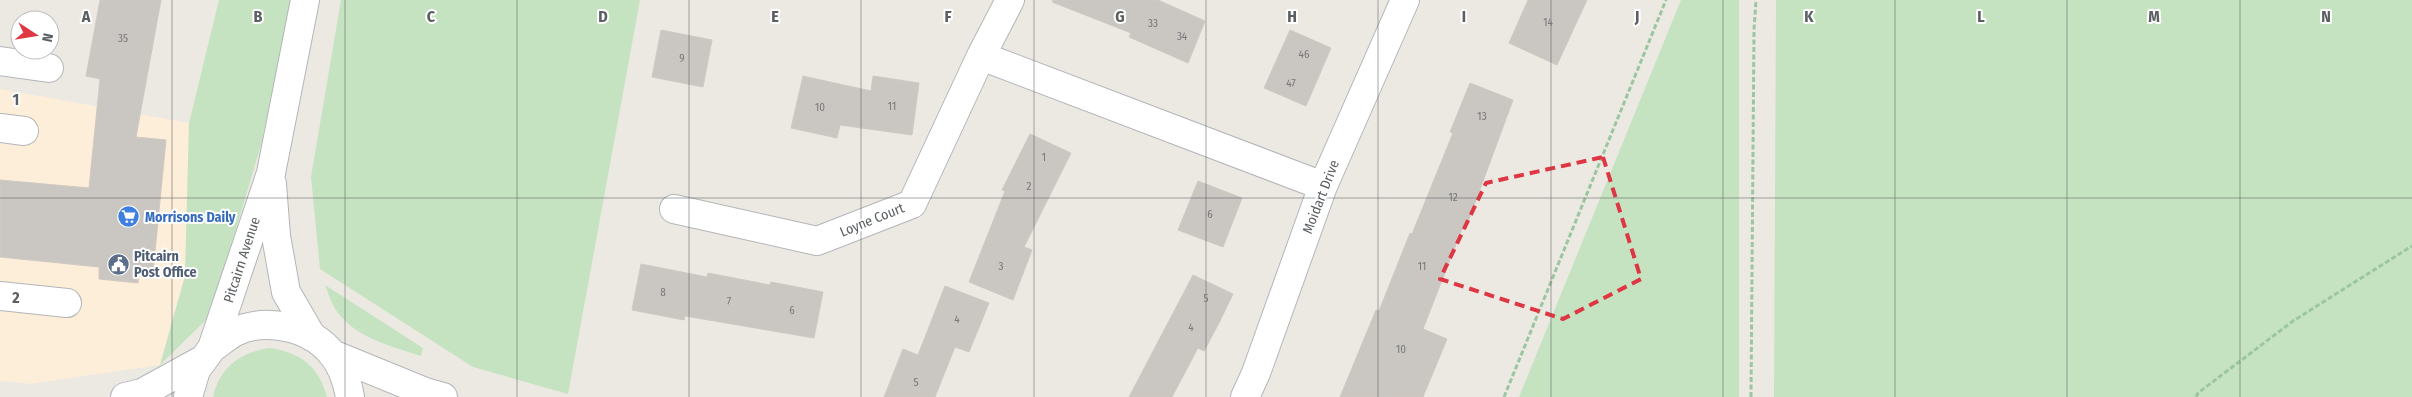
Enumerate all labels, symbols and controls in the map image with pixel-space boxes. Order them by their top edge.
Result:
text: A [81,7,91,26]
text: B [254,7,263,26]
text: C [427,7,436,26]
text: D [598,7,608,26]
text: E [771,7,779,26]
text: F [944,7,952,26]
text: G [1115,7,1125,26]
text: H [1287,7,1297,26]
text: I [1462,7,1466,26]
text: J [1634,7,1639,26]
text: K [1804,7,1814,26]
text: L [1977,7,1985,26]
text: M [2148,7,2160,26]
text: N [2321,7,2331,26]
north arrow [10,10,60,60]
house number: 14 [1543,16,1553,29]
house number: 33 [1148,17,1158,30]
house number: 34 [1177,30,1188,43]
text: N [38,32,56,43]
house number: 35 [118,32,128,45]
house number: 46 [1299,48,1310,61]
house number: 9 [679,52,685,65]
house number: 47 [1286,77,1296,90]
text: 1 [13,90,19,109]
house number: 11 [888,100,896,113]
house number: 10 [815,101,825,114]
house number: 13 [1477,110,1487,123]
house number: 1 [1042,151,1046,164]
street label: Moidart Drive [1299,158,1343,236]
house number: 2 [1027,180,1032,193]
house number: 12 [1448,191,1458,204]
street label: Loyne Court [837,199,907,241]
supermarket icon: Morrisons Daily [117,205,141,229]
house number: 6 [1207,208,1213,221]
place label: Morrisons Daily [145,209,236,226]
street label: Pitcairn Avenue [220,215,264,305]
place label: Pitcairn Post Office [134,248,197,281]
public building icon: Pitcairn Post Office [106,252,130,276]
house number: 3 [999,260,1004,273]
house number: 11 [1418,260,1426,273]
house number: 8 [660,286,666,299]
text: 2 [11,288,20,307]
house number: 5 [1203,292,1209,305]
house number: 7 [727,295,732,308]
house number: 6 [789,304,795,317]
house number: 4 [954,313,960,326]
house number: 4 [1188,321,1194,334]
house number: 10 [1396,343,1406,356]
house number: 5 [913,376,919,389]

